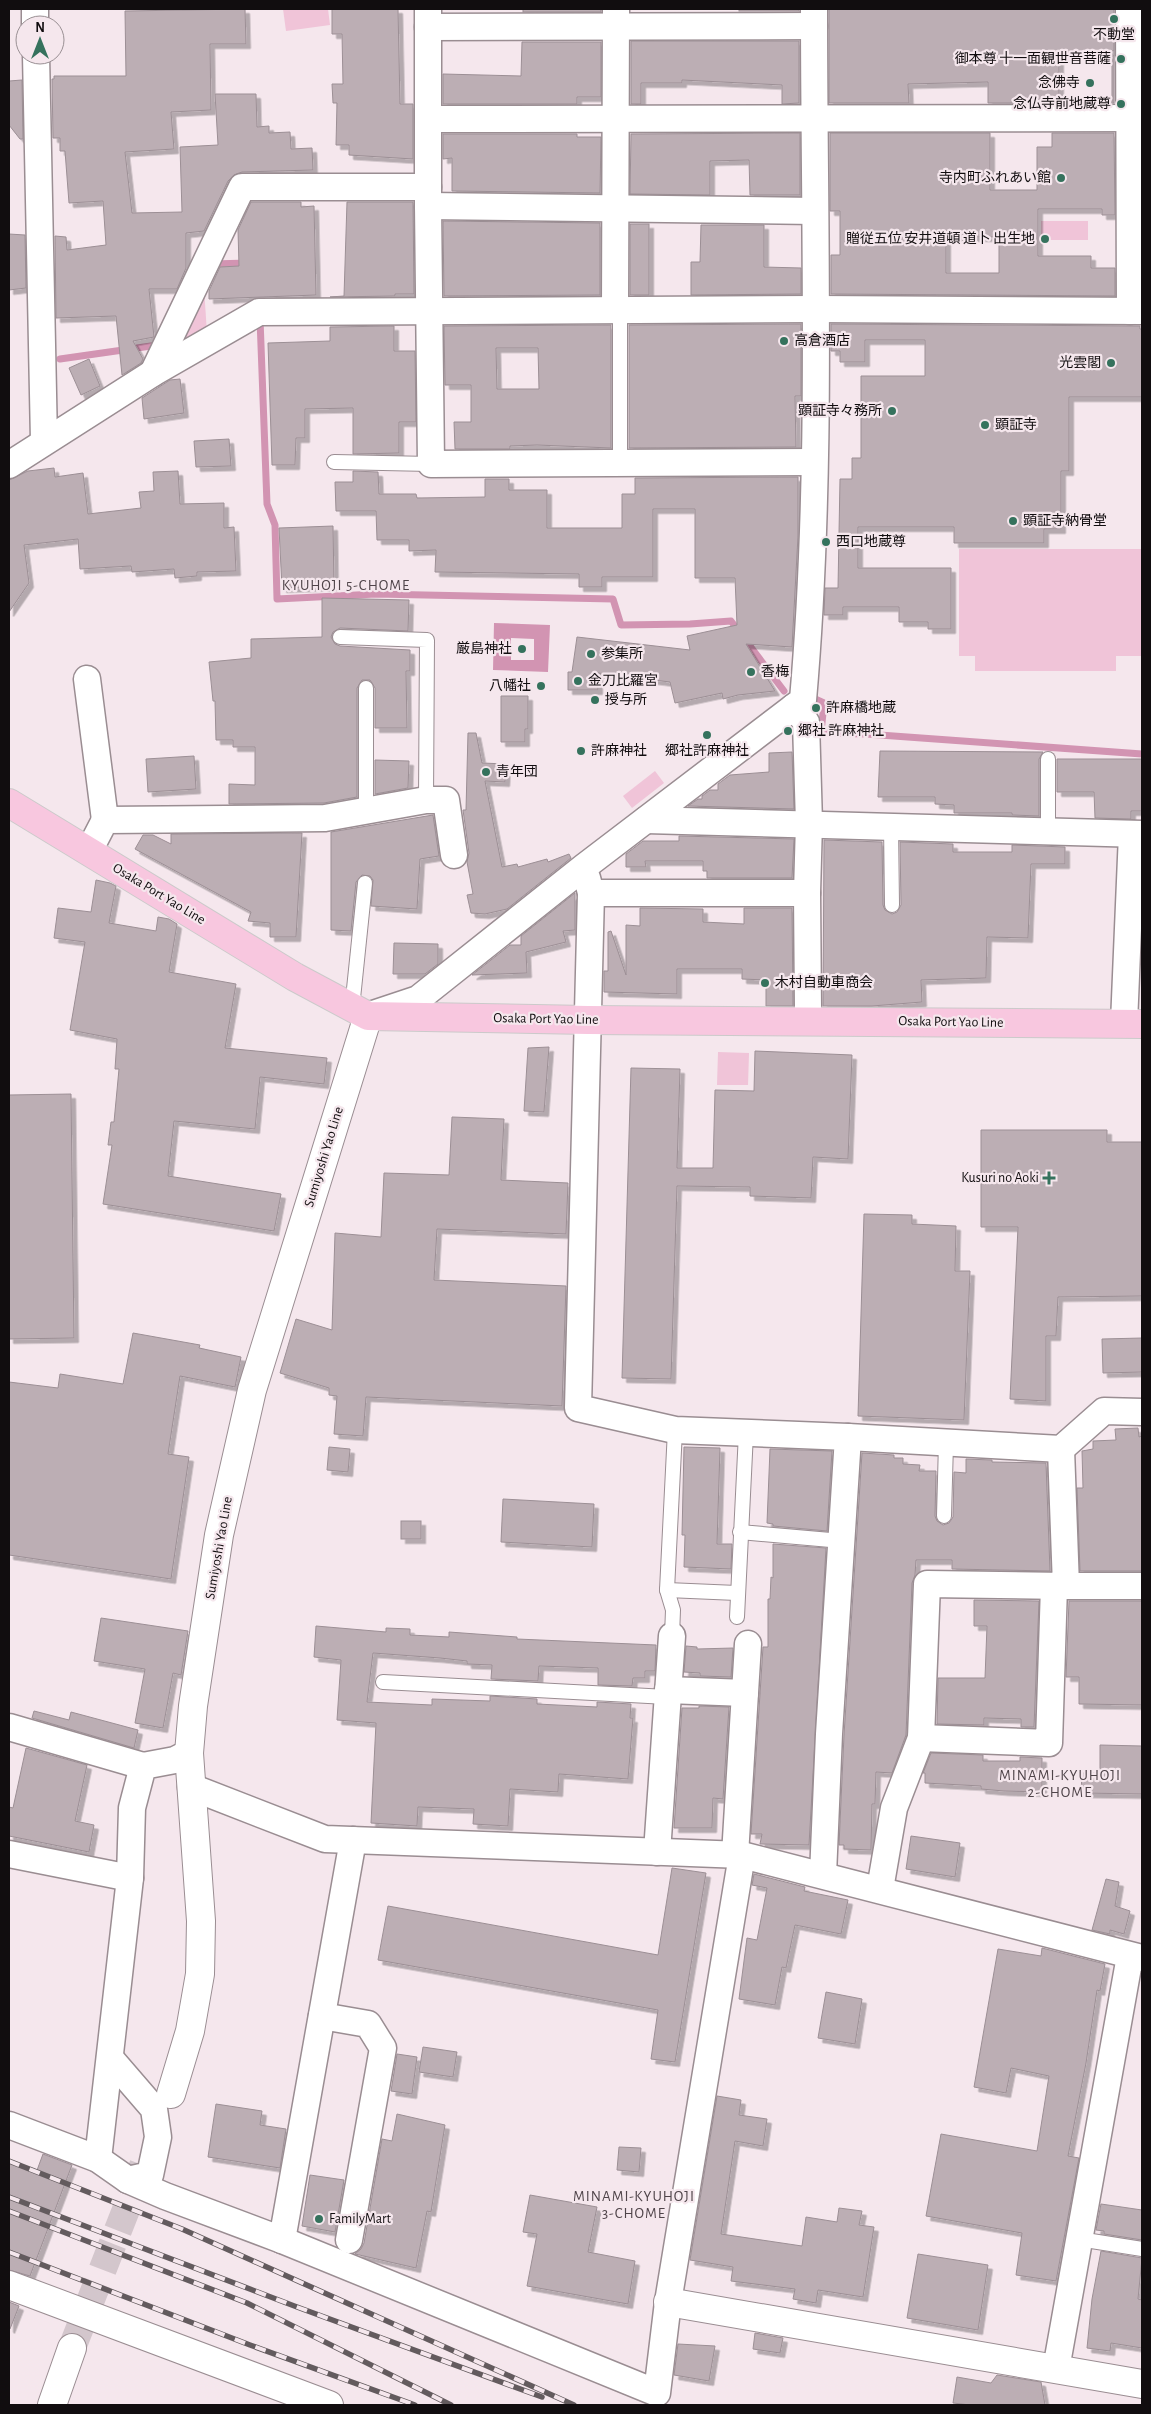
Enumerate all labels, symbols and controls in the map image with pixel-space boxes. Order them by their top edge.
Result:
marker: 不動堂 [1108,13,1120,25]
north arrow [15,15,65,65]
text: N [35,21,45,35]
place label: 不動堂 [1093,27,1135,42]
place label: 御本尊 十一面観世音菩薩 [955,51,1111,66]
marker: 御本尊 十一面観世音菩薩 [1115,53,1127,65]
place label: 念佛寺 [1038,74,1080,90]
marker: 念佛寺 [1084,77,1096,89]
place label: 念仏寺前地蔵尊 [1013,95,1111,111]
marker: 念仏寺前地蔵尊 [1115,98,1127,110]
place label: 寺内町ふれあい館 [939,170,1051,185]
marker: 寺内町ふれあい館 [1055,172,1067,184]
place label: 贈従五位 安井道頓 道卜 出生地 [846,230,1035,246]
marker: 贈従五位 安井道頓 道卜 出生地 [1039,233,1051,245]
place label: 高倉酒店 [794,333,850,348]
marker: 高倉酒店 [778,335,790,347]
place label: 光雲閣 [1059,355,1101,370]
marker: 光雲閣 [1105,357,1117,369]
place label: 顕証寺々務所 [798,403,882,418]
marker: 顕証寺々務所 [886,405,898,417]
place label: 顕証寺 [995,417,1037,432]
marker: 顕証寺 [979,419,991,431]
place label: 顕証寺納骨堂 [1023,513,1107,528]
marker: 顕証寺納骨堂 [1007,515,1019,527]
place label: 西口地蔵尊 [836,534,906,549]
marker: 西口地蔵尊 [820,536,832,548]
district label: KYUHOJI 5-CHOME [282,578,410,593]
place label: 厳島神社 [456,641,512,656]
marker: 厳島神社 [516,643,528,655]
place label: 参集所 [601,646,643,661]
marker: 参集所 [585,648,597,660]
place label: 香梅 [761,663,789,679]
marker: 香梅 [745,666,757,678]
place label: 金刀比羅宮 [588,673,658,688]
marker: 金刀比羅宮 [572,675,584,687]
place label: 八幡社 [489,678,531,693]
marker: 八幡社 [535,680,547,692]
place label: 授与所 [605,692,647,707]
marker: 授与所 [589,694,601,706]
place label: 許麻橋地蔵 [826,700,896,715]
marker: 許麻橋地蔵 [810,702,822,714]
place label: 郷社 許麻神社 [798,723,884,738]
marker: 郷社 許麻神社 [782,725,794,737]
marker: 郷社許麻神社 [701,729,713,741]
place label: 許麻神社 [591,743,647,758]
place label: 郷社許麻神社 [665,743,749,758]
marker: 許麻神社 [575,745,587,757]
place label: 青年団 [496,764,538,779]
marker: 青年団 [480,766,492,778]
street label: Osaka Port Yao Line [110,861,208,927]
place label: 木村自動車商会 [775,974,873,990]
marker: 木村自動車商会 [759,977,771,989]
street label: Osaka Port Yao Line [493,1011,599,1027]
street label: Osaka Port Yao Line [898,1014,1004,1030]
street label: Sumiyoshi Yao Line [302,1105,346,1209]
place label: Kusuri no Aoki [961,1171,1039,1185]
marker: Kusuri no Aoki [1043,1172,1055,1184]
street label: Sumiyoshi Yao Line [203,1496,235,1600]
district label: MINAMI-KYUHOJI 2-CHOME [999,1768,1121,1800]
district label: MINAMI-KYUHOJI 3-CHOME [573,2189,695,2221]
place label: FamilyMart [329,2212,391,2226]
marker: FamilyMart [313,2213,325,2225]

